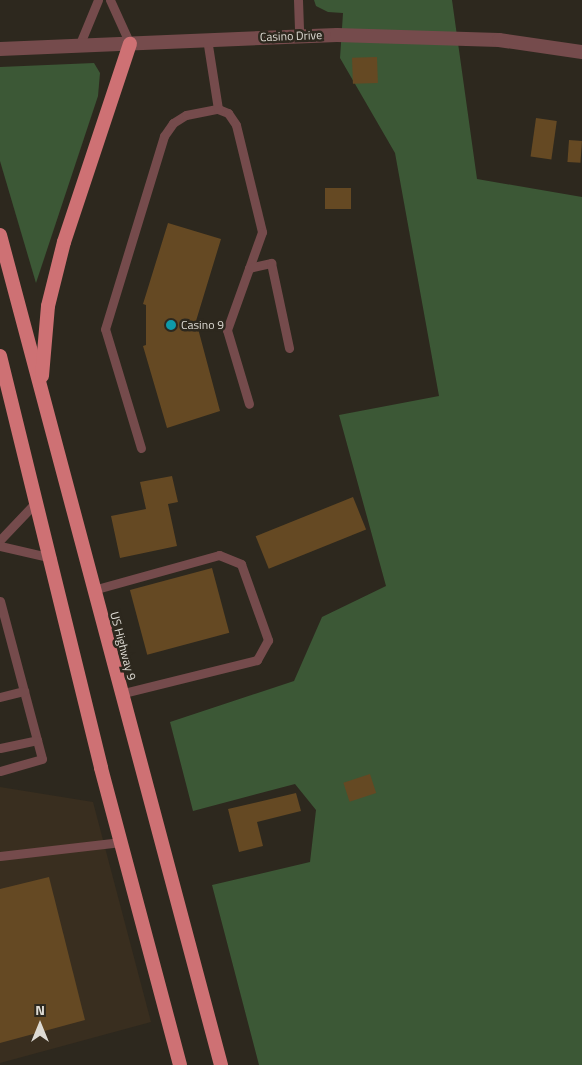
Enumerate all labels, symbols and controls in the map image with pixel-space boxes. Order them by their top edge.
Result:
street label: Casino Drive [260,28,322,44]
place label: Casino 9 [181,318,224,332]
marker: Casino 9 [165,319,177,331]
street label: US Highway 9 [107,610,139,682]
text: N [35,999,45,1020]
north arrow [15,1000,65,1050]

